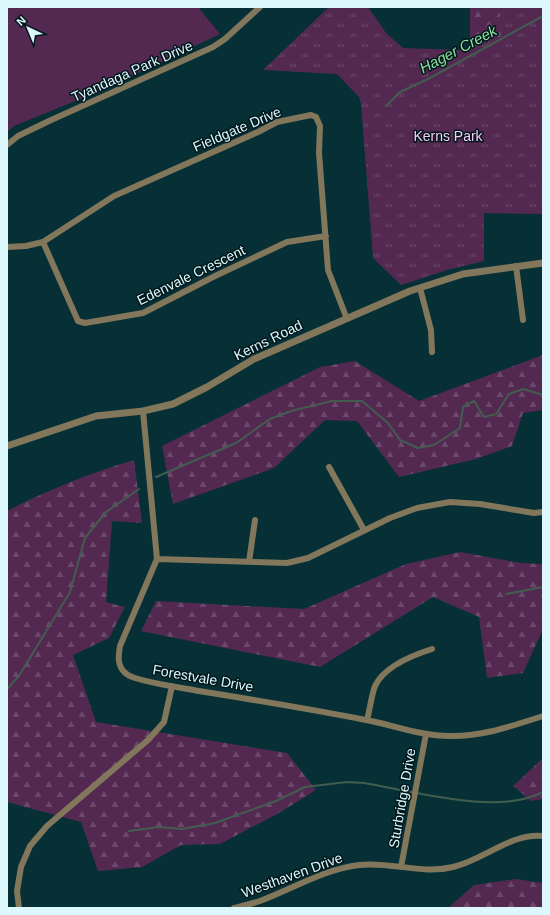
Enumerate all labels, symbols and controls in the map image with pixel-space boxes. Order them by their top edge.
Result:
north arrow [8,8,48,48]
text: N [14,14,28,28]
water label: Hager Creek [416,21,501,76]
street label: Tyandaga Park Drive [69,37,195,105]
street label: Fieldgate Drive [191,103,284,155]
park label: Kerns Park [413,128,484,144]
street label: Edenvale Crescent [134,242,248,308]
street label: Kerns Road [231,317,305,363]
street label: Forestvale Drive [151,661,255,695]
street label: Sturbridge Drive [385,747,419,849]
street label: Westhaven Drive [239,849,345,901]

